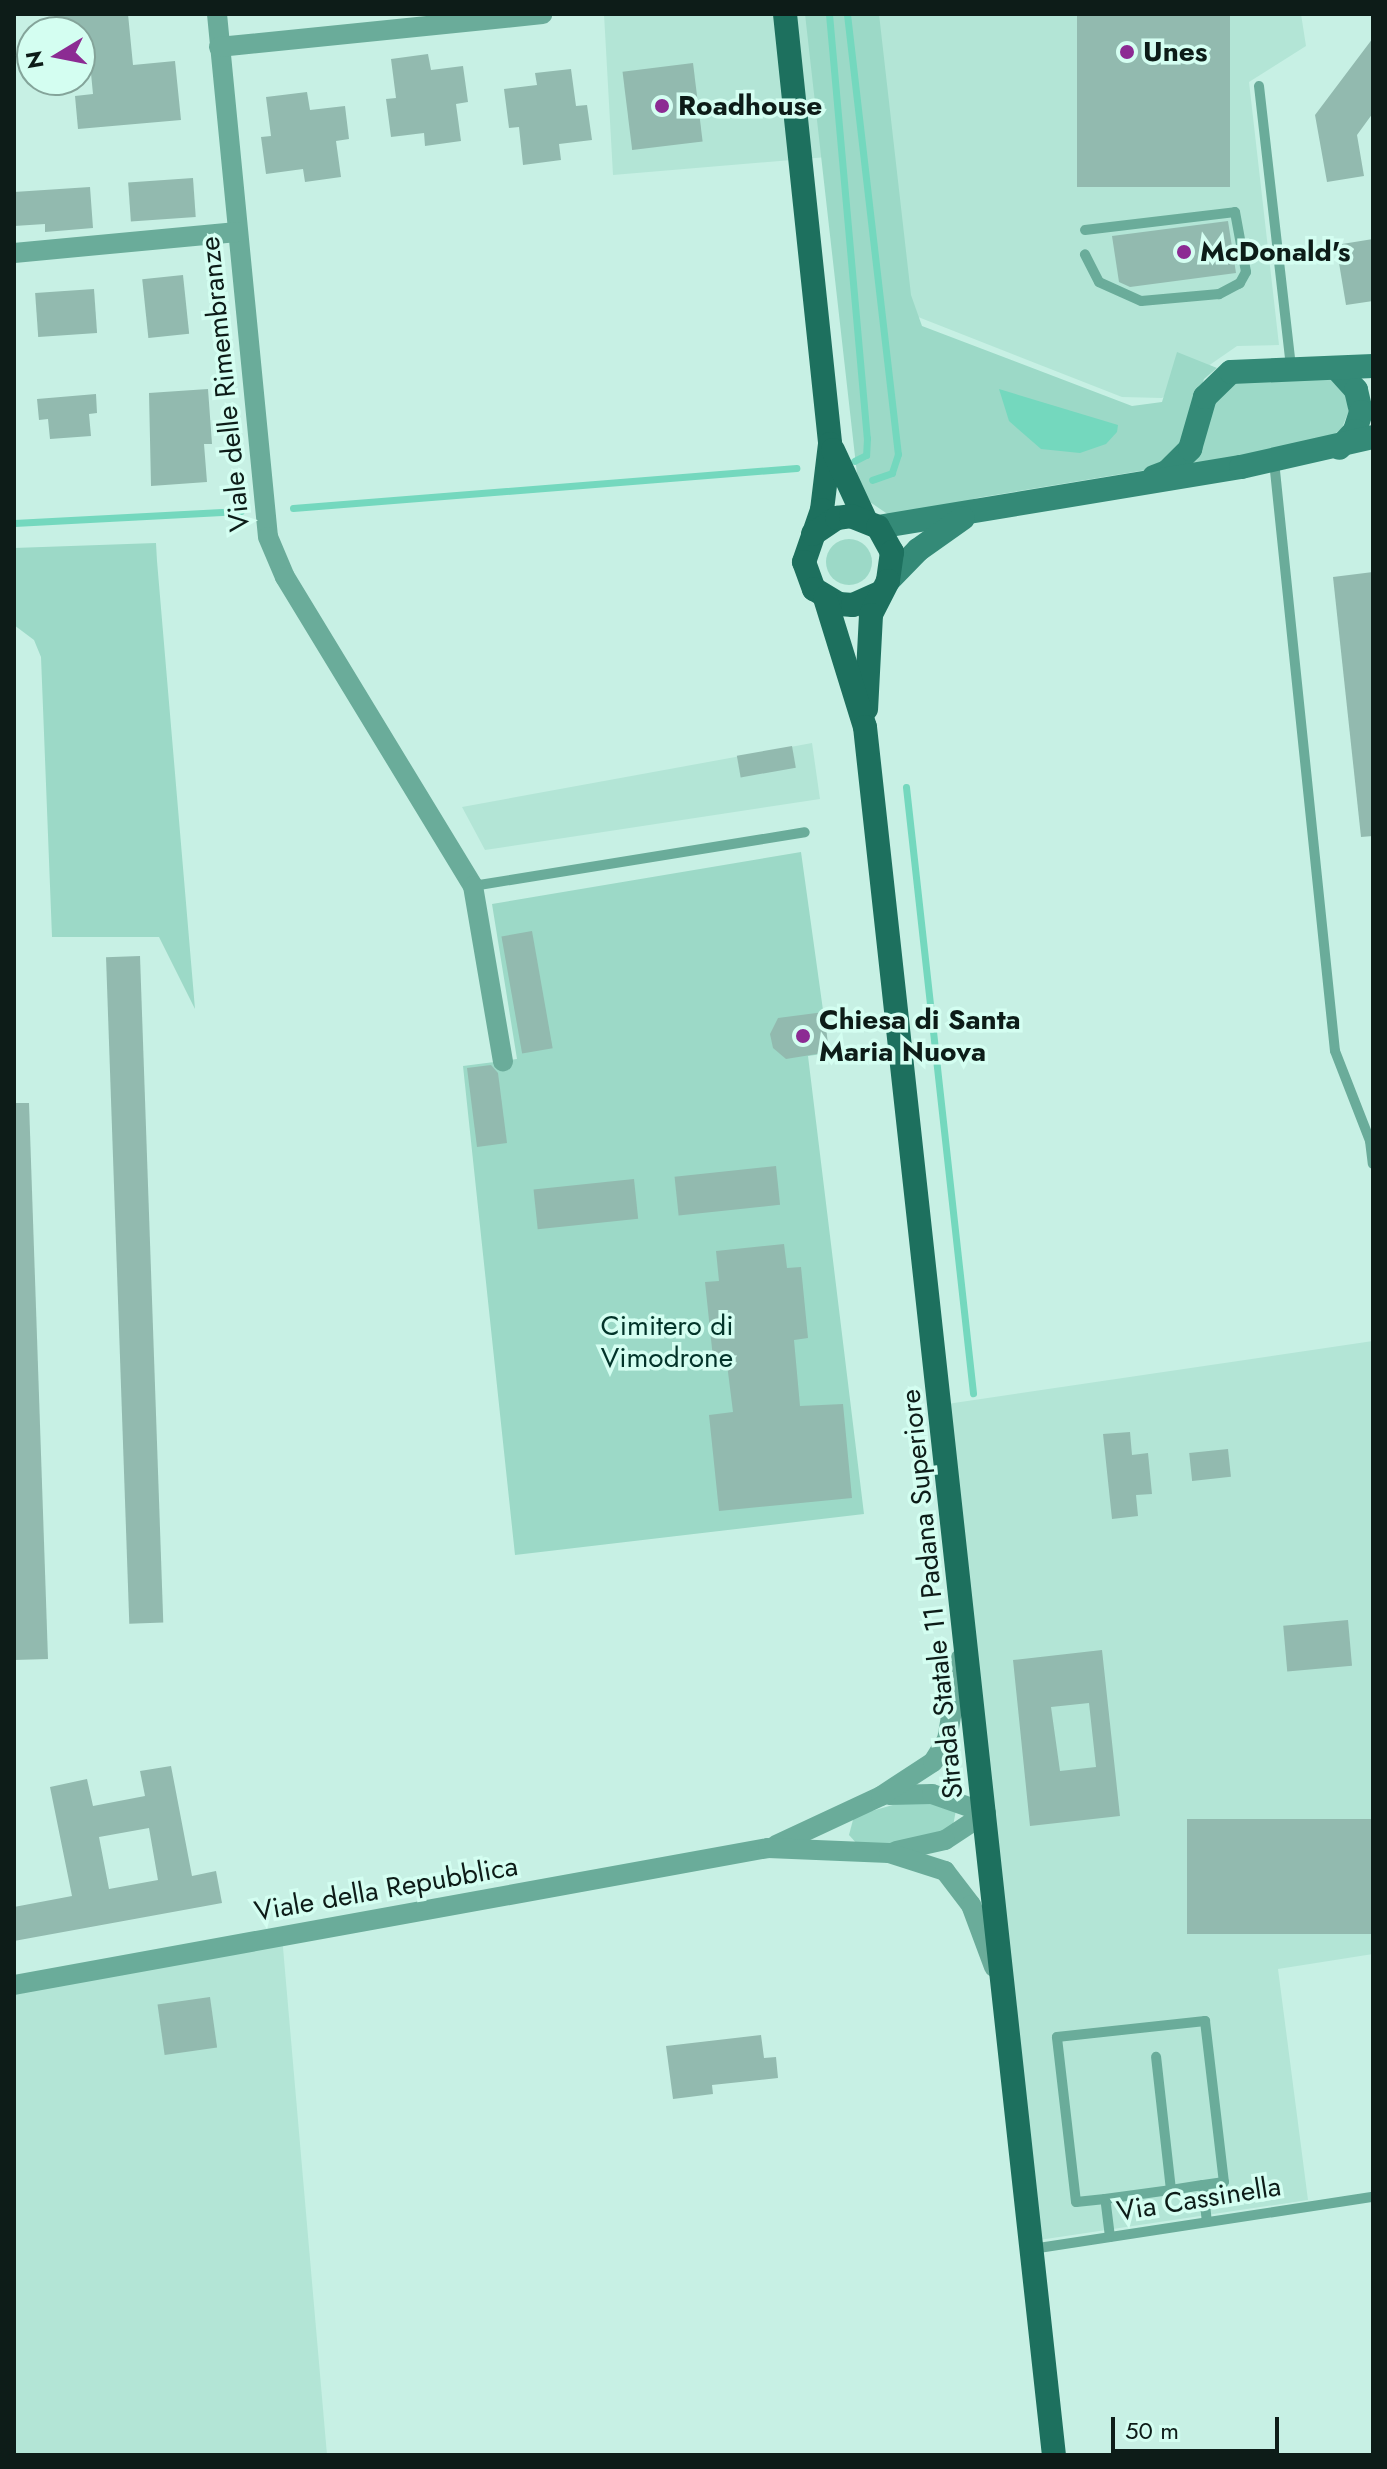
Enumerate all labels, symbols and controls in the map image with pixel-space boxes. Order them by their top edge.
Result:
north arrow [16,16,96,96]
place label: Unes [1143,35,1208,69]
marker: Unes [1118,43,1136,61]
text: N [17,48,52,71]
place label: Roadhouse [678,89,822,123]
marker: Roadhouse [653,97,671,115]
street label: Viale delle Rimembranze [193,235,257,533]
place label: McDonald's [1200,235,1350,269]
marker: McDonald's [1175,243,1193,261]
place label: Chiesa di Santa Maria Nuova [819,1003,1021,1069]
marker: Chiesa di Santa Maria Nuova [794,1027,812,1045]
park label: Cimitero di Vimodrone [601,1309,733,1375]
street label: Strada Statale 11 Padana Superiore [894,1388,970,1800]
street label: Viale della Repubblica [252,1849,520,1929]
street label: Via Cassinella [1115,2169,1283,2229]
scale bar [1115,2401,1283,2451]
text: 50 m [1125,2413,1179,2448]

